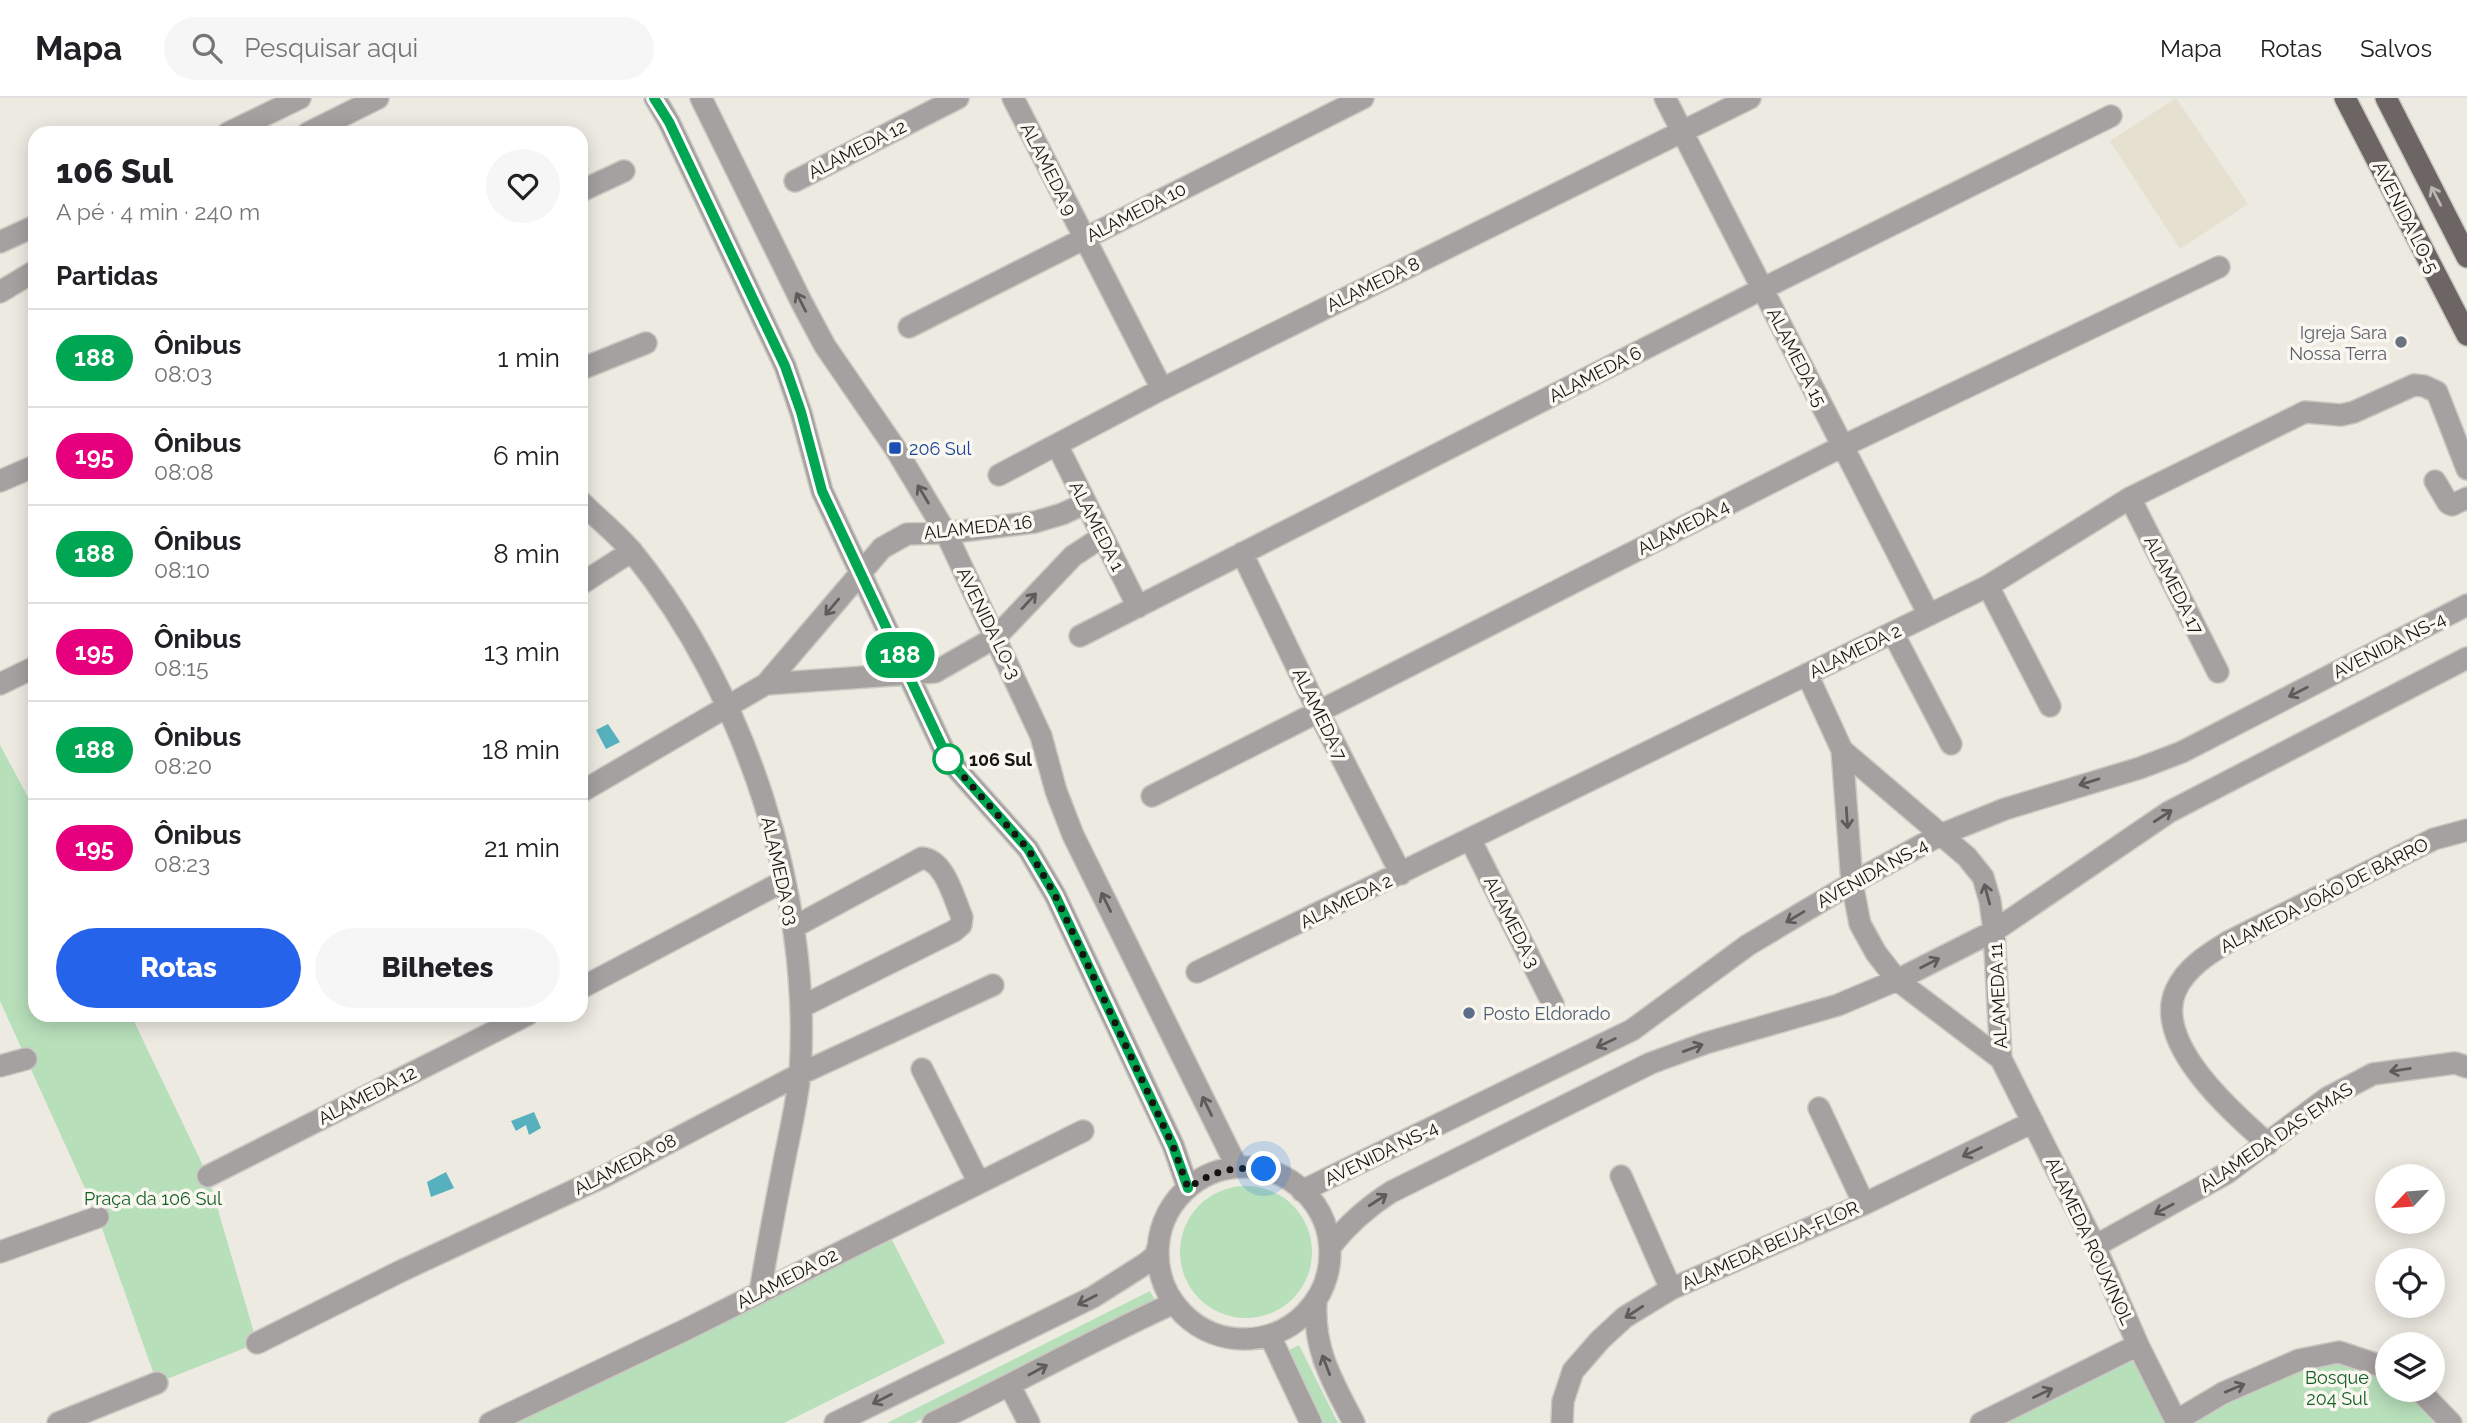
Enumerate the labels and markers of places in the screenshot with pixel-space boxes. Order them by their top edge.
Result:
place label: Igreja Sara Nossa Terra [2289,322,2387,364]
marker: Igreja Sara Nossa Terra [2393,334,2409,350]
place label: 206 Sul [909,438,971,459]
marker: 206 Sul [887,440,903,456]
marker: 106 Sul [933,744,963,774]
place label: 106 Sul [969,749,1032,770]
place label: Posto Eldorado [1483,1003,1611,1024]
marker: Posto Eldorado [1461,1005,1477,1021]

